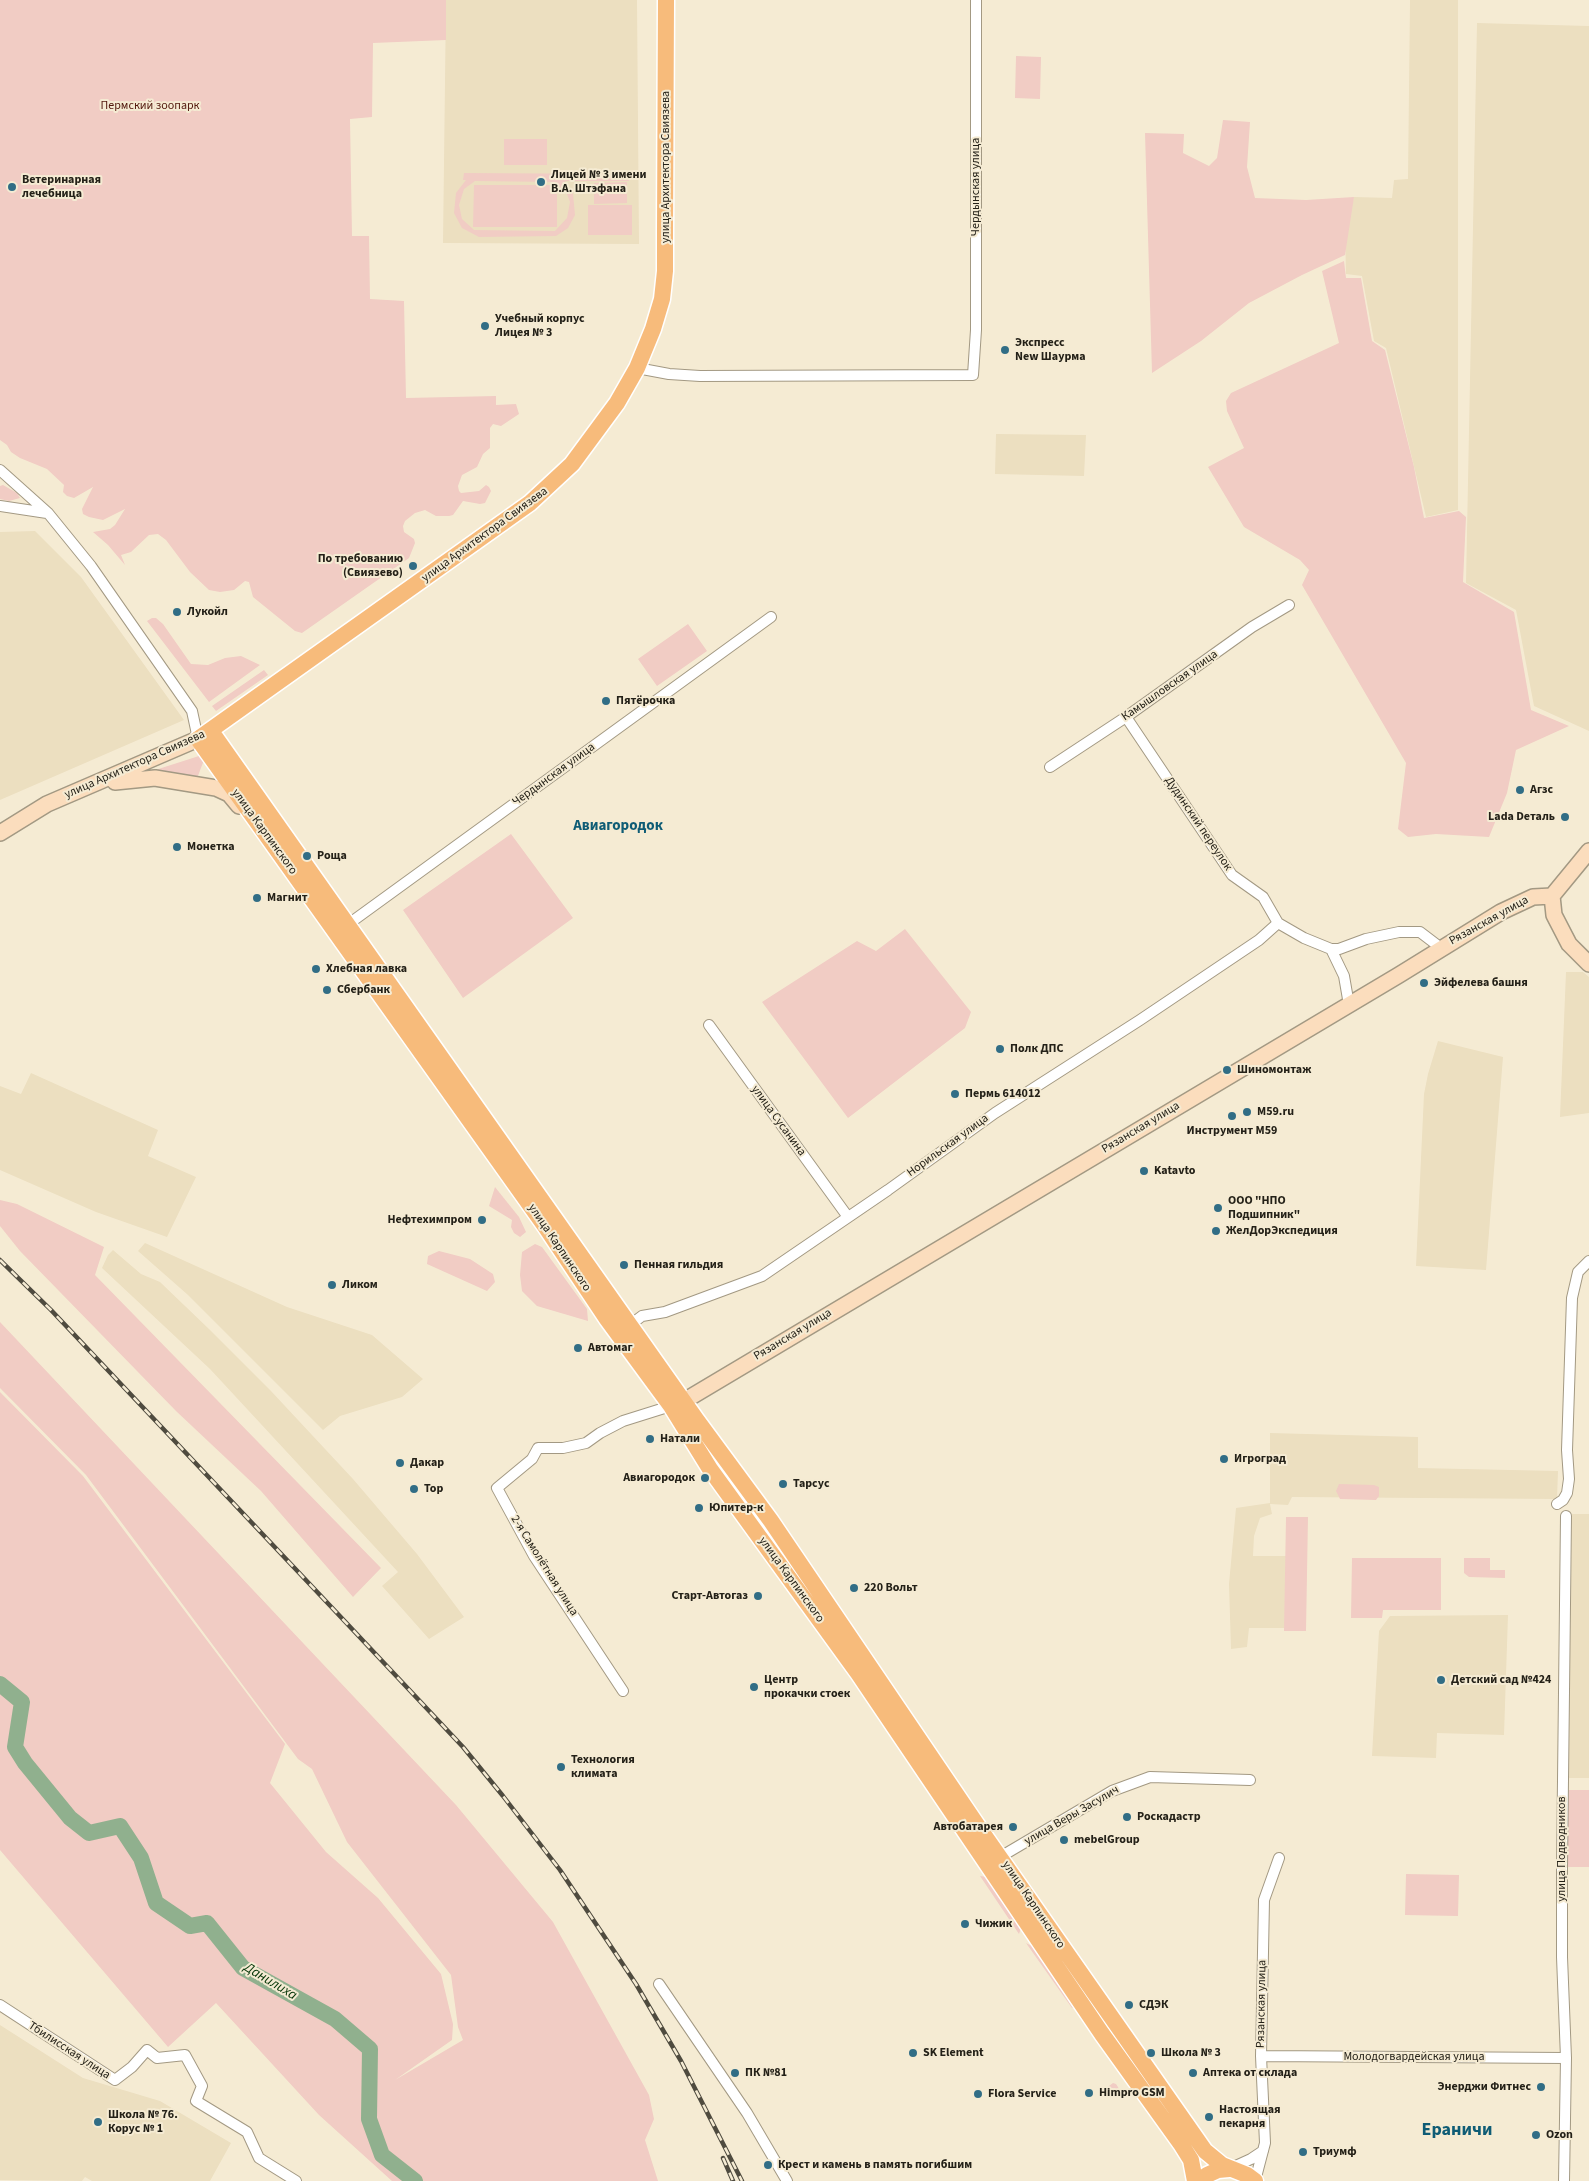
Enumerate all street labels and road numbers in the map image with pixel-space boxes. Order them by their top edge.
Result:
street label: улица Архитектора Свиязева [659,91,673,243]
street label: Чердынская улица [969,138,983,236]
street label: улица Архитектора Свиязева [419,484,551,586]
street label: Камышловская улица [1119,647,1221,725]
street label: улица Архитектора Свиязева [63,727,207,803]
street label: Чердынская улица [510,740,598,810]
street label: Дудинский переулок [1161,774,1235,874]
street label: улица Карпинского [228,786,300,878]
street label: Рязанская улица [1447,893,1531,949]
street label: улица Сусанина [748,1083,808,1159]
street label: Рязанская улица [1099,1099,1183,1157]
street label: Норильская улица [904,1112,992,1180]
street label: улица Карпинского [524,1202,594,1294]
street label: Рязанская улица [751,1306,835,1364]
street label: 2-я Самолётная улица [507,1513,581,1619]
street label: улица Карпинского [755,1534,827,1626]
street label: улица Веры Засулич [1022,1783,1122,1849]
street label: улица Подводников [1555,1796,1569,1902]
street label: улица Карпинского [998,1859,1068,1951]
street label: Рязанская улица [1254,1960,1270,2048]
street label: Тбилисская улица [25,2019,113,2083]
street label: Молодогвардейская улица [1343,2050,1485,2064]

